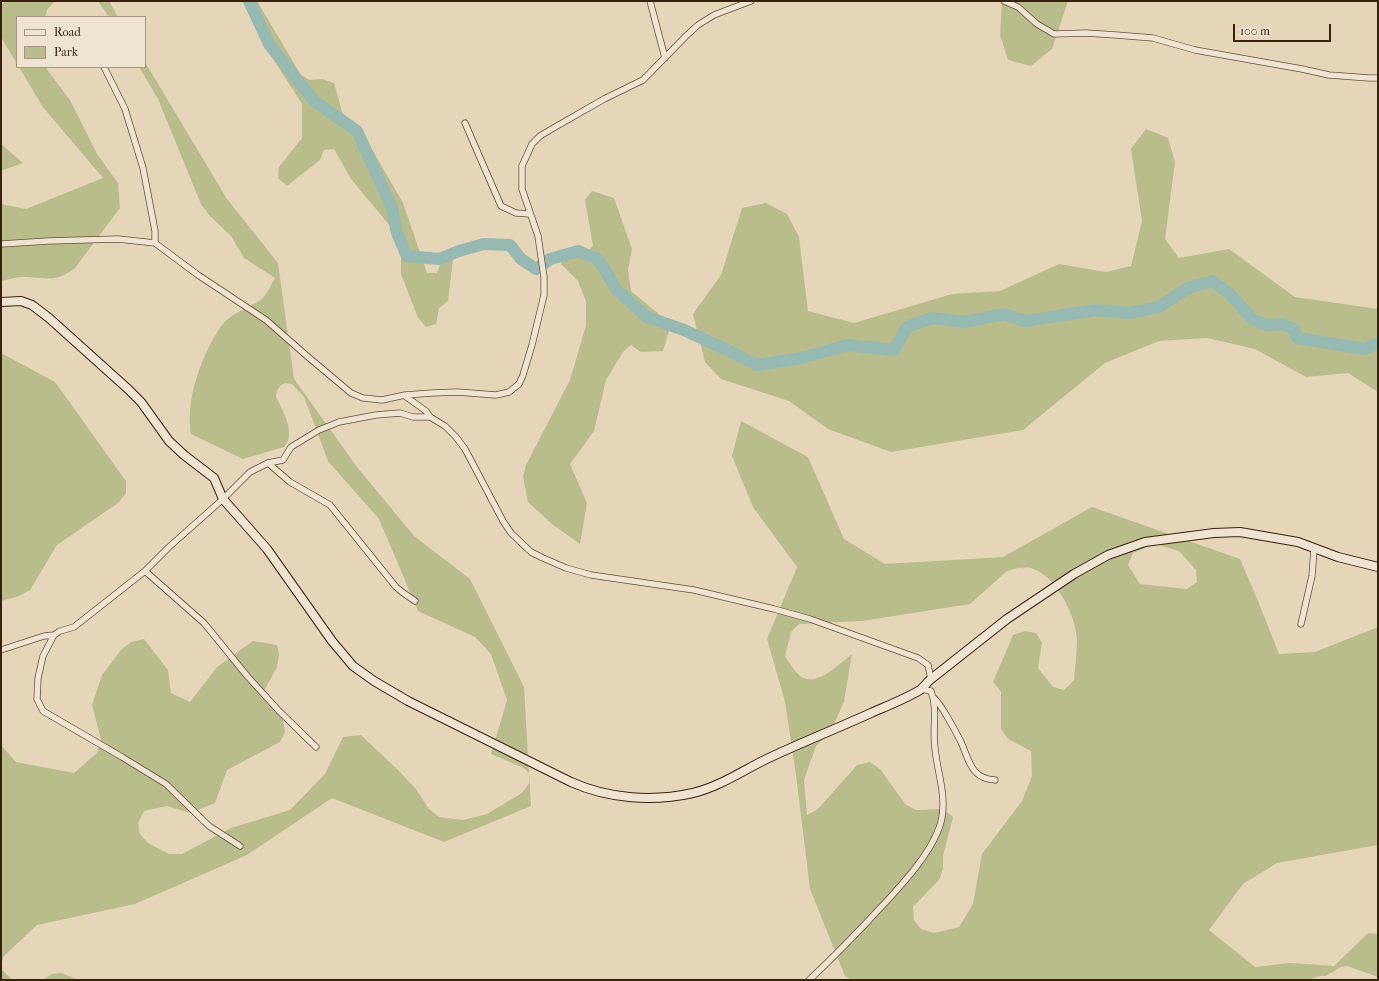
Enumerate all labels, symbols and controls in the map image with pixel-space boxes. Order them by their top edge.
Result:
legend [16,16,146,68]
scale bar [1235,16,1333,42]
text: 100 m [1240,24,1270,38]
text: Road [54,25,81,39]
text: Park [54,45,78,59]

